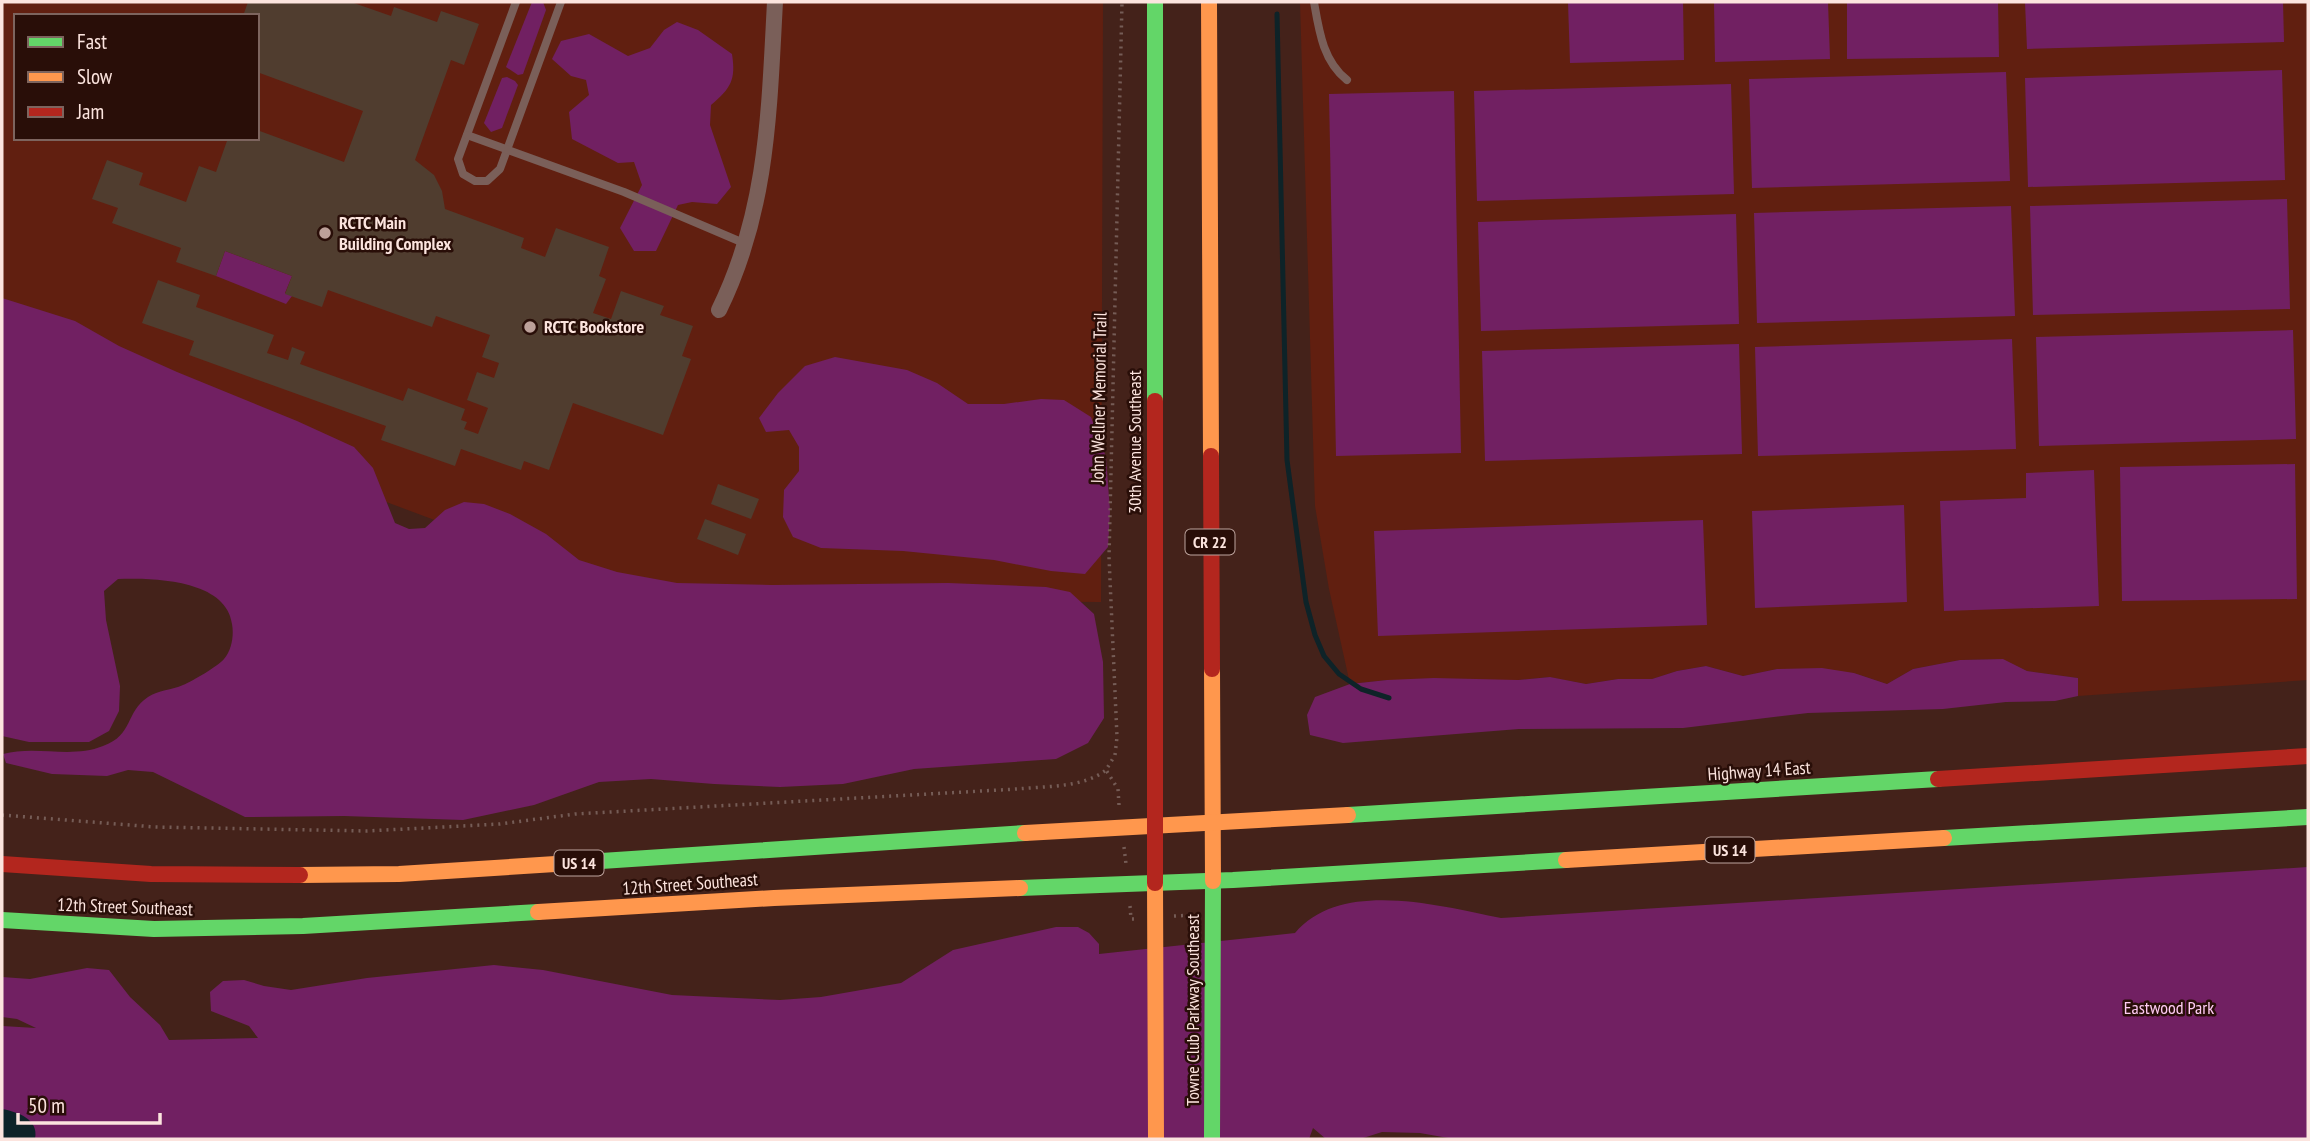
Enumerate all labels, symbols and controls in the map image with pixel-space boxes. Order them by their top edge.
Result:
legend [14,14,259,140]
text: Fast [77,28,107,55]
text: Slow [77,63,113,90]
text: Jam [76,98,104,125]
place label: RCTC Main Building Complex [339,211,451,255]
marker: RCTC Main Building Complex [317,225,333,241]
street label: John Wellner Memorial Trail [1085,311,1112,485]
place label: RCTC Bookstore [544,315,645,338]
marker: RCTC Bookstore [522,319,538,335]
street label: 30th Avenue Southeast [1123,370,1146,514]
road number: CR 22 [1186,530,1234,554]
street label: Highway 14 East [1707,755,1811,786]
road number: US 14 [1706,838,1754,862]
road number: US 14 [554,850,604,876]
street label: 12th Street Southeast [621,867,759,900]
street label: 12th Street Southeast [57,893,193,920]
street label: Towne Club Parkway Southeast [1181,914,1204,1106]
park label: Eastwood Park [2124,996,2214,1019]
scale bar [18,1082,159,1126]
text: 50 m [28,1092,65,1119]

